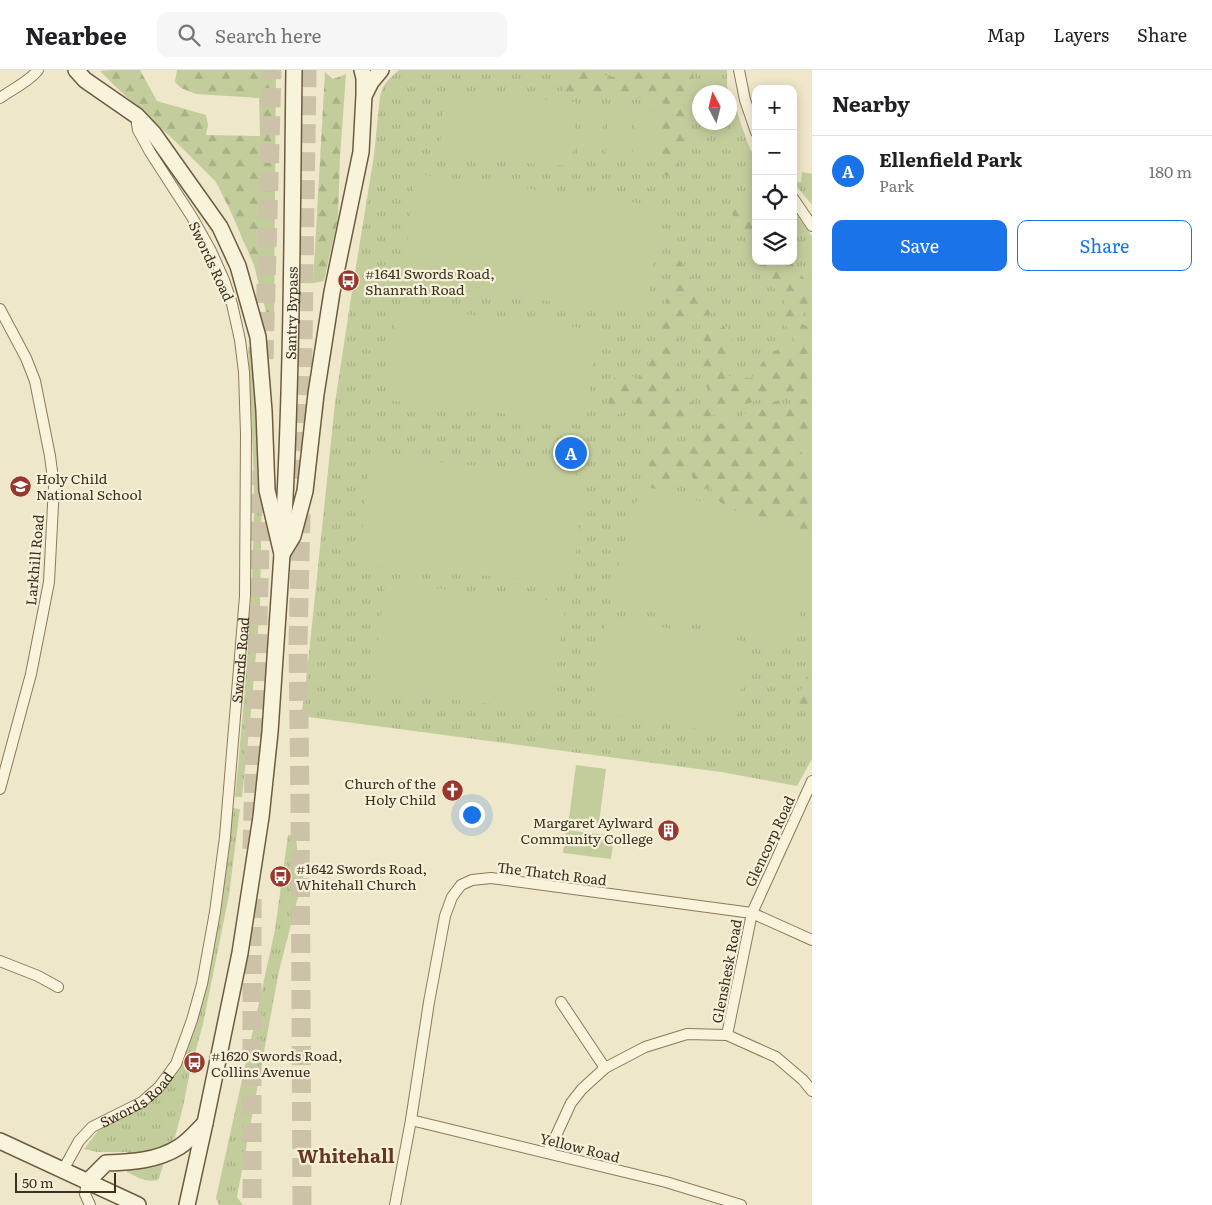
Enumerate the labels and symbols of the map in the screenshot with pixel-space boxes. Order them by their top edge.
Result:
north arrow [692,85,737,130]
street label: Swords Road [185,218,239,305]
place label: #1641 Swords Road, Shanrath Road [365,263,495,299]
street label: Santry Bypass [280,266,302,360]
bus stop icon: #1641 Swords Road, Shanrath Road [337,269,361,293]
pin: A [555,434,587,472]
place label: Holy Child National School [36,468,142,504]
school or university icon: Holy Child National School [8,474,32,498]
street label: Larkhill Road [20,513,48,606]
street label: Swords Road [226,616,253,704]
place label: Church of the Holy Child [345,773,436,809]
church icon: Church of the Holy Child [440,779,464,803]
street label: Glencorp Road [739,792,799,890]
your location [459,802,485,828]
place label: Margaret Aylward Community College [521,812,653,848]
building icon: Margaret Aylward Community College [657,818,681,842]
street label: The Thatch Road [496,856,608,890]
place label: #1642 Swords Road, Whitehall Church [296,858,427,894]
bus stop icon: #1642 Swords Road, Whitehall Church [268,864,292,888]
street label: Glenshesk Road [706,917,746,1025]
place label: #1620 Swords Road, Collins Avenue [211,1045,343,1081]
bus stop icon: #1620 Swords Road, Collins Avenue [183,1051,207,1075]
street label: Swords Road [96,1067,178,1132]
street label: Yellow Road [538,1127,623,1167]
district label: Whitehall [297,1141,395,1169]
scale bar [15,1170,116,1193]

